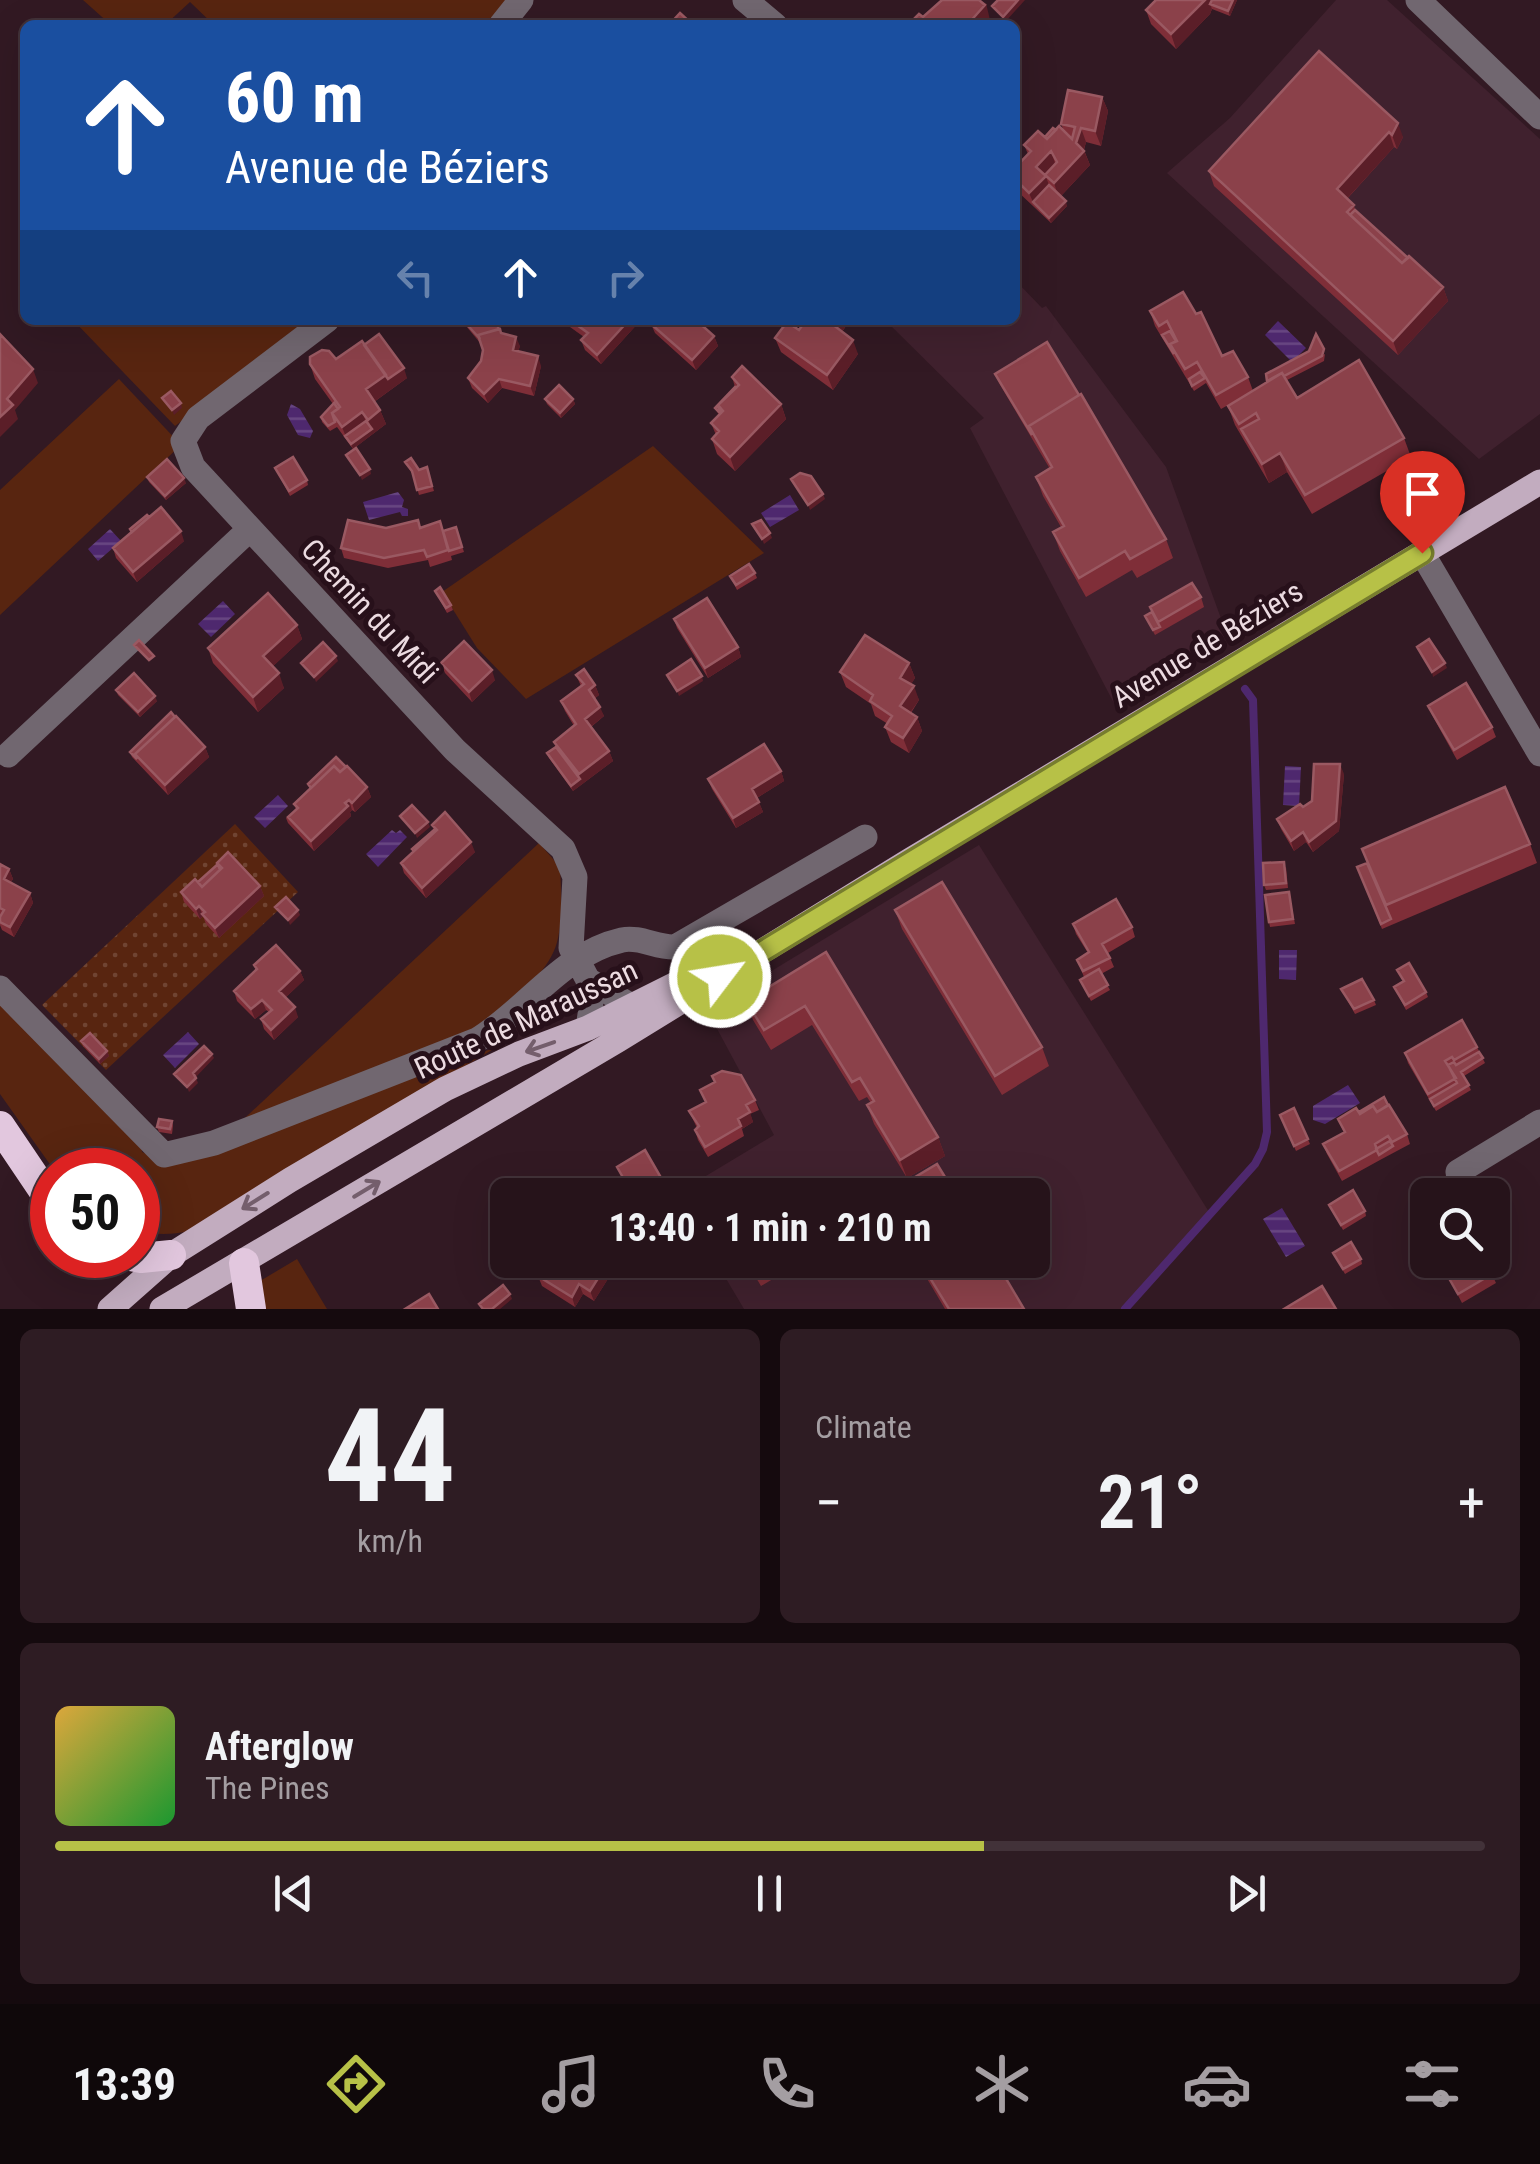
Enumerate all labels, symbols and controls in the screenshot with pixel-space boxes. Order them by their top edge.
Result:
text: 60 m [225,57,364,139]
icon: ahead [60,60,190,190]
text: Avenue de Béziers [225,141,550,194]
icon: left [388,250,443,305]
icon: ahead [493,250,548,305]
icon: right [598,250,653,305]
pin [1380,451,1465,554]
icon: arrive [1395,466,1450,521]
street label: Chemin du Midi [294,532,446,690]
street label: Avenue de Béziers [1105,573,1309,715]
position arrow [668,925,772,1029]
street label: Route de Maraussan [409,952,643,1086]
one-way arrow [525,1039,557,1057]
speed limit sign: 50 [30,1148,160,1278]
map controls [1410,1178,1510,1278]
button: search [1410,1178,1510,1278]
one-way arrow [352,1179,381,1199]
one-way arrow [242,1191,270,1212]
text: 13:40 · 1 min · 210 m [609,1206,931,1250]
text: 44 [324,1380,456,1533]
text: Climate [815,1408,912,1446]
text: 21° [1098,1458,1203,1546]
text: − [815,1471,843,1535]
text: + [1458,1471,1485,1535]
text: km/h [357,1522,423,1560]
text: Afterglow [205,1725,354,1769]
text: The Pines [205,1769,330,1807]
icon: previous [266,1866,321,1921]
icon: pause [742,1866,797,1921]
icon: next [1219,1866,1274,1921]
icon: directions [321,2049,391,2119]
icon: music [536,2049,606,2119]
icon: phone [752,2049,822,2119]
icon: climate [967,2049,1037,2119]
icon: car [1182,2049,1252,2119]
icon: filters [1397,2049,1467,2119]
text: 13:39 [73,2058,176,2111]

